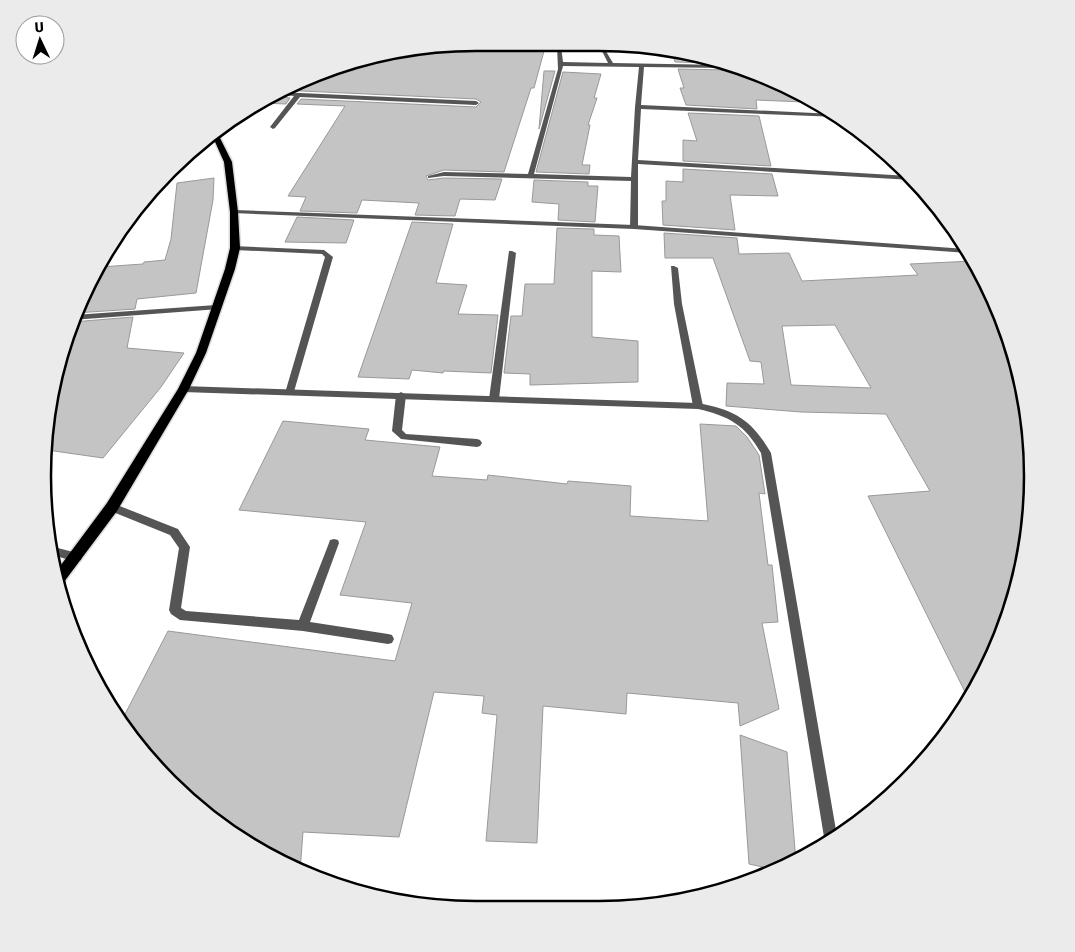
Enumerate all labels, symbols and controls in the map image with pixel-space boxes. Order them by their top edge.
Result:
north arrow [15,15,65,65]
text: U [34,19,44,36]

